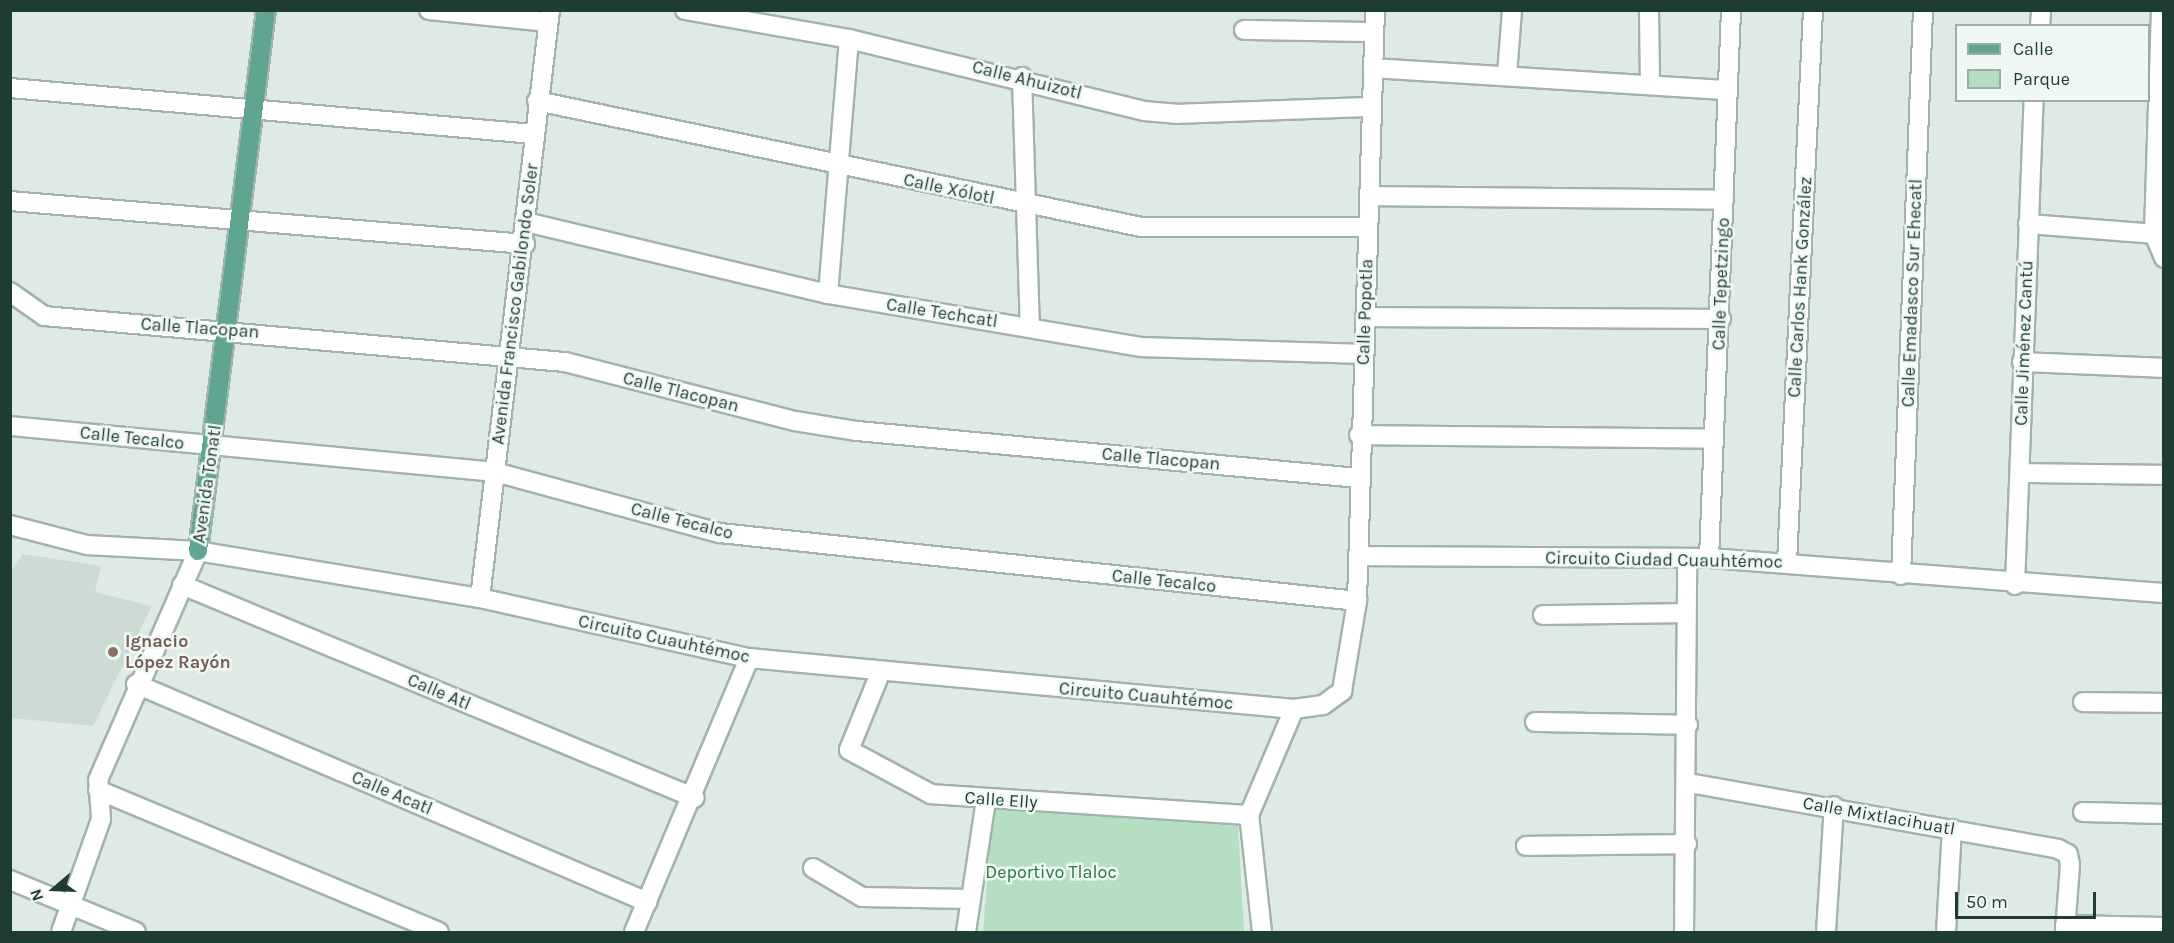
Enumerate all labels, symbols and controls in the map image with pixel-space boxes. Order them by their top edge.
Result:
legend [1955,24,2150,102]
text: Calle [2013,38,2053,60]
street label: Calle Ahuizotl [970,56,1084,104]
text: Parque [2013,68,2070,90]
street label: Avenida Francisco Gabilondo Soler [487,162,543,446]
street label: Calle Xólotl [901,169,997,209]
street label: Calle Carlos Hank González [1783,176,1817,398]
street label: Calle Emadasco Sur Ehecatl [1897,178,1927,408]
street label: Calle Tepetzingo [1708,217,1734,351]
street label: Calle Popotla [1352,258,1378,366]
street label: Calle Jiménez Cantú [2010,260,2038,426]
street label: Calle Techcatl [885,294,999,332]
street label: Calle Tlacopan [140,313,260,343]
street label: Calle Tlacopan [621,367,741,417]
street label: Calle Tecalco [79,422,185,454]
street label: Avenida Tonatl [188,423,226,545]
street label: Calle Tlacopan [1101,443,1221,475]
street label: Calle Tecalco [629,498,735,544]
street label: Circuito Ciudad Cuauhtémoc [1545,547,1783,573]
street label: Calle Tecalco [1111,565,1217,597]
street label: Circuito Cuauhtémoc [576,610,752,668]
place label: Ignacio López Rayón [125,631,231,674]
marker: Ignacio López Rayón [106,645,120,659]
street label: Calle Atl [404,669,474,715]
street label: Circuito Cuauhtémoc [1058,678,1234,714]
street label: Calle Acatl [348,766,436,820]
street label: Calle Elly [964,787,1038,813]
street label: Calle Mixtlacihuatl [1801,792,1957,840]
north arrow [24,859,84,919]
park label: Deportivo Tlaloc [985,861,1117,883]
scale bar [1958,880,2099,918]
text: N [26,887,47,904]
text: 50 m [1966,891,2008,913]

